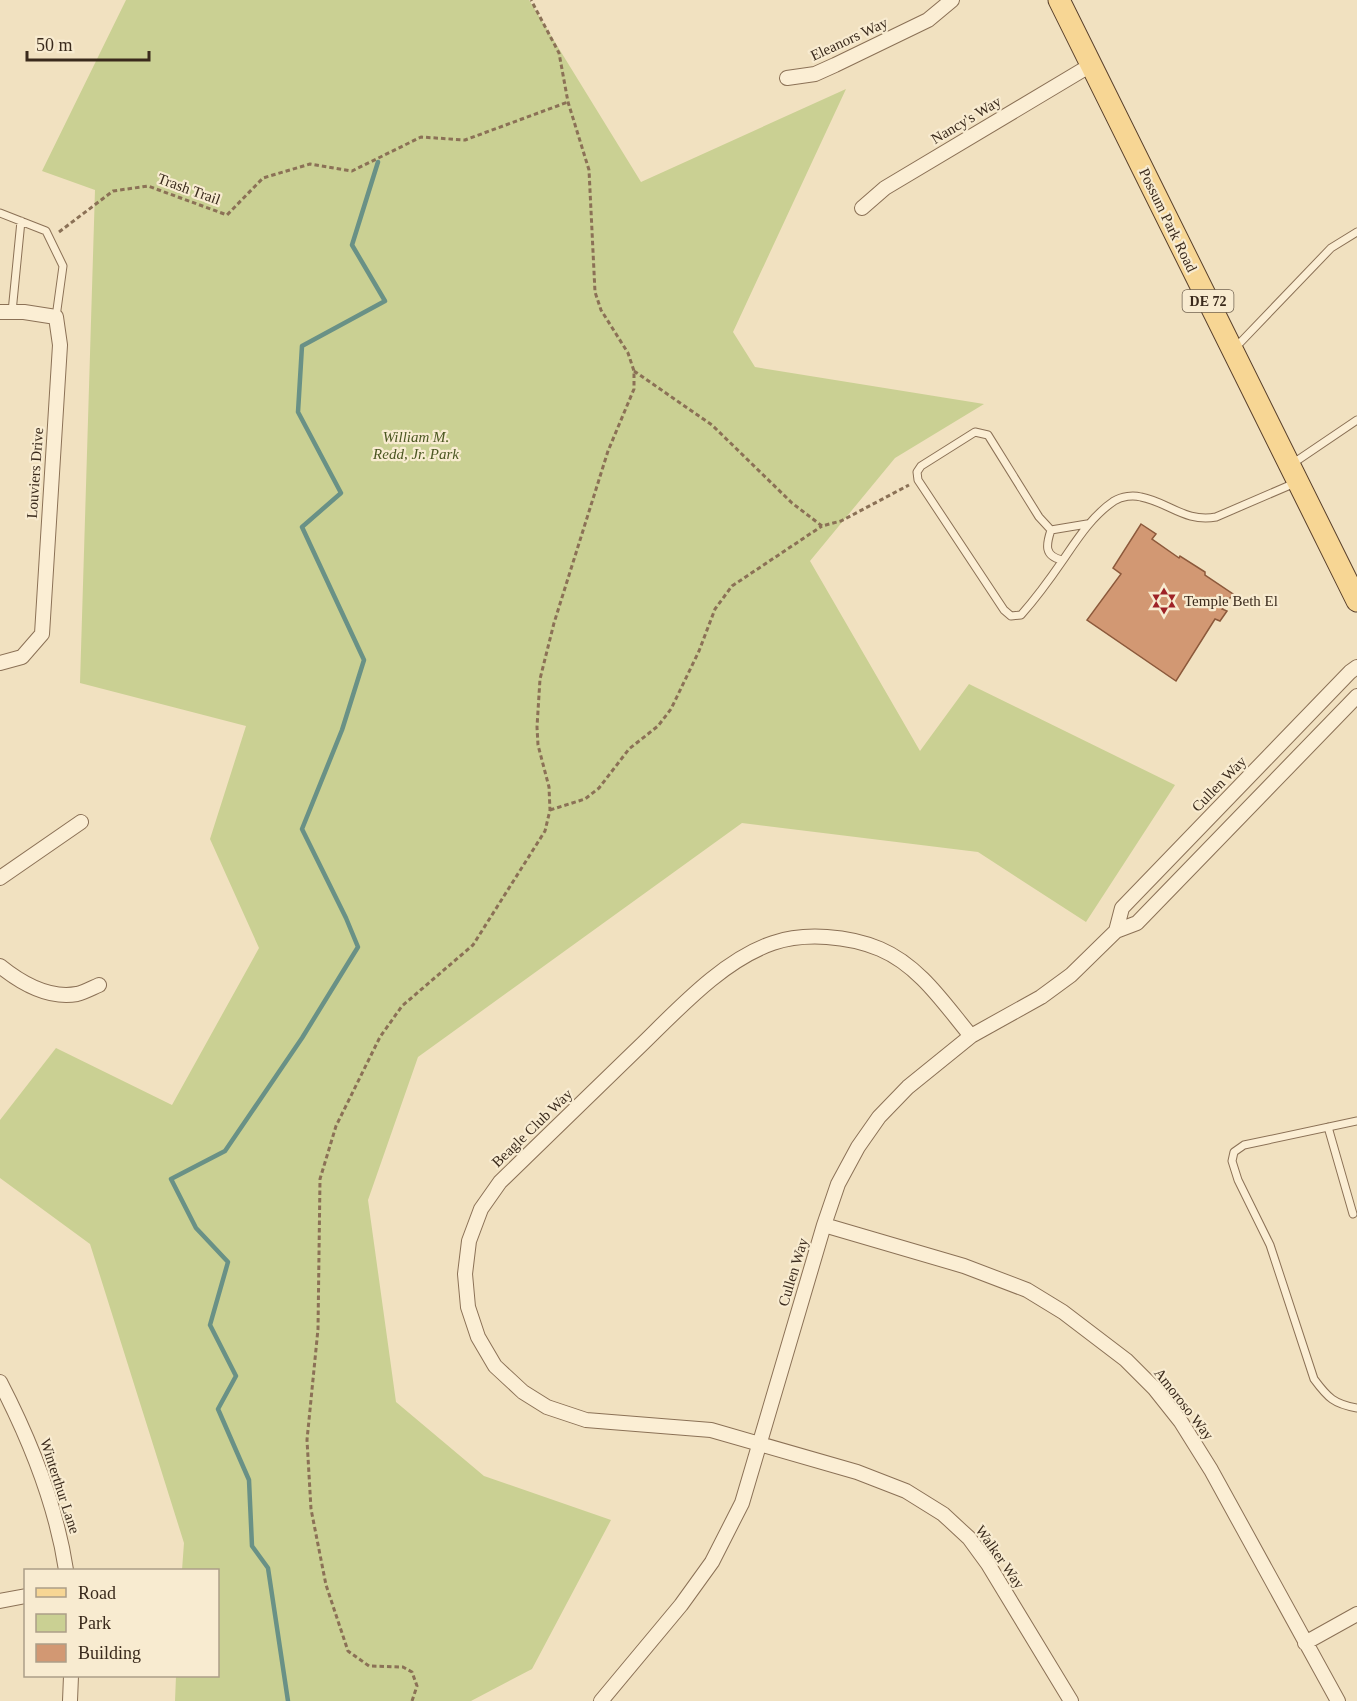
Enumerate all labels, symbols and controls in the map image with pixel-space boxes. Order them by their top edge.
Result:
street label: Eleanors Way [808,14,890,64]
scale bar [27,24,148,62]
text: 50 m [36,35,73,55]
street label: Nancy's Way [928,93,1004,147]
street label: Possum Park Road [1136,166,1200,275]
street label: Trash Trail [155,170,223,208]
road number: DE 72 [1182,290,1234,312]
street label: Louviers Drive [24,427,46,519]
park label: William M. Redd, Jr. Park [372,429,459,462]
synagogue icon: Temple Beth El [1149,586,1179,616]
place label: Temple Beth El [1184,593,1278,609]
street label: Cullen Way [1189,753,1250,815]
street label: Beagle Club Way [489,1085,576,1170]
street label: Cullen Way [775,1235,811,1308]
street label: Amoroso Way [1151,1365,1217,1443]
street label: Winterthur Lane [37,1436,83,1536]
street label: Walker Way [972,1522,1028,1592]
legend [24,1569,219,1677]
text: Road [78,1583,116,1603]
text: Park [78,1613,111,1633]
text: Building [78,1643,141,1663]

